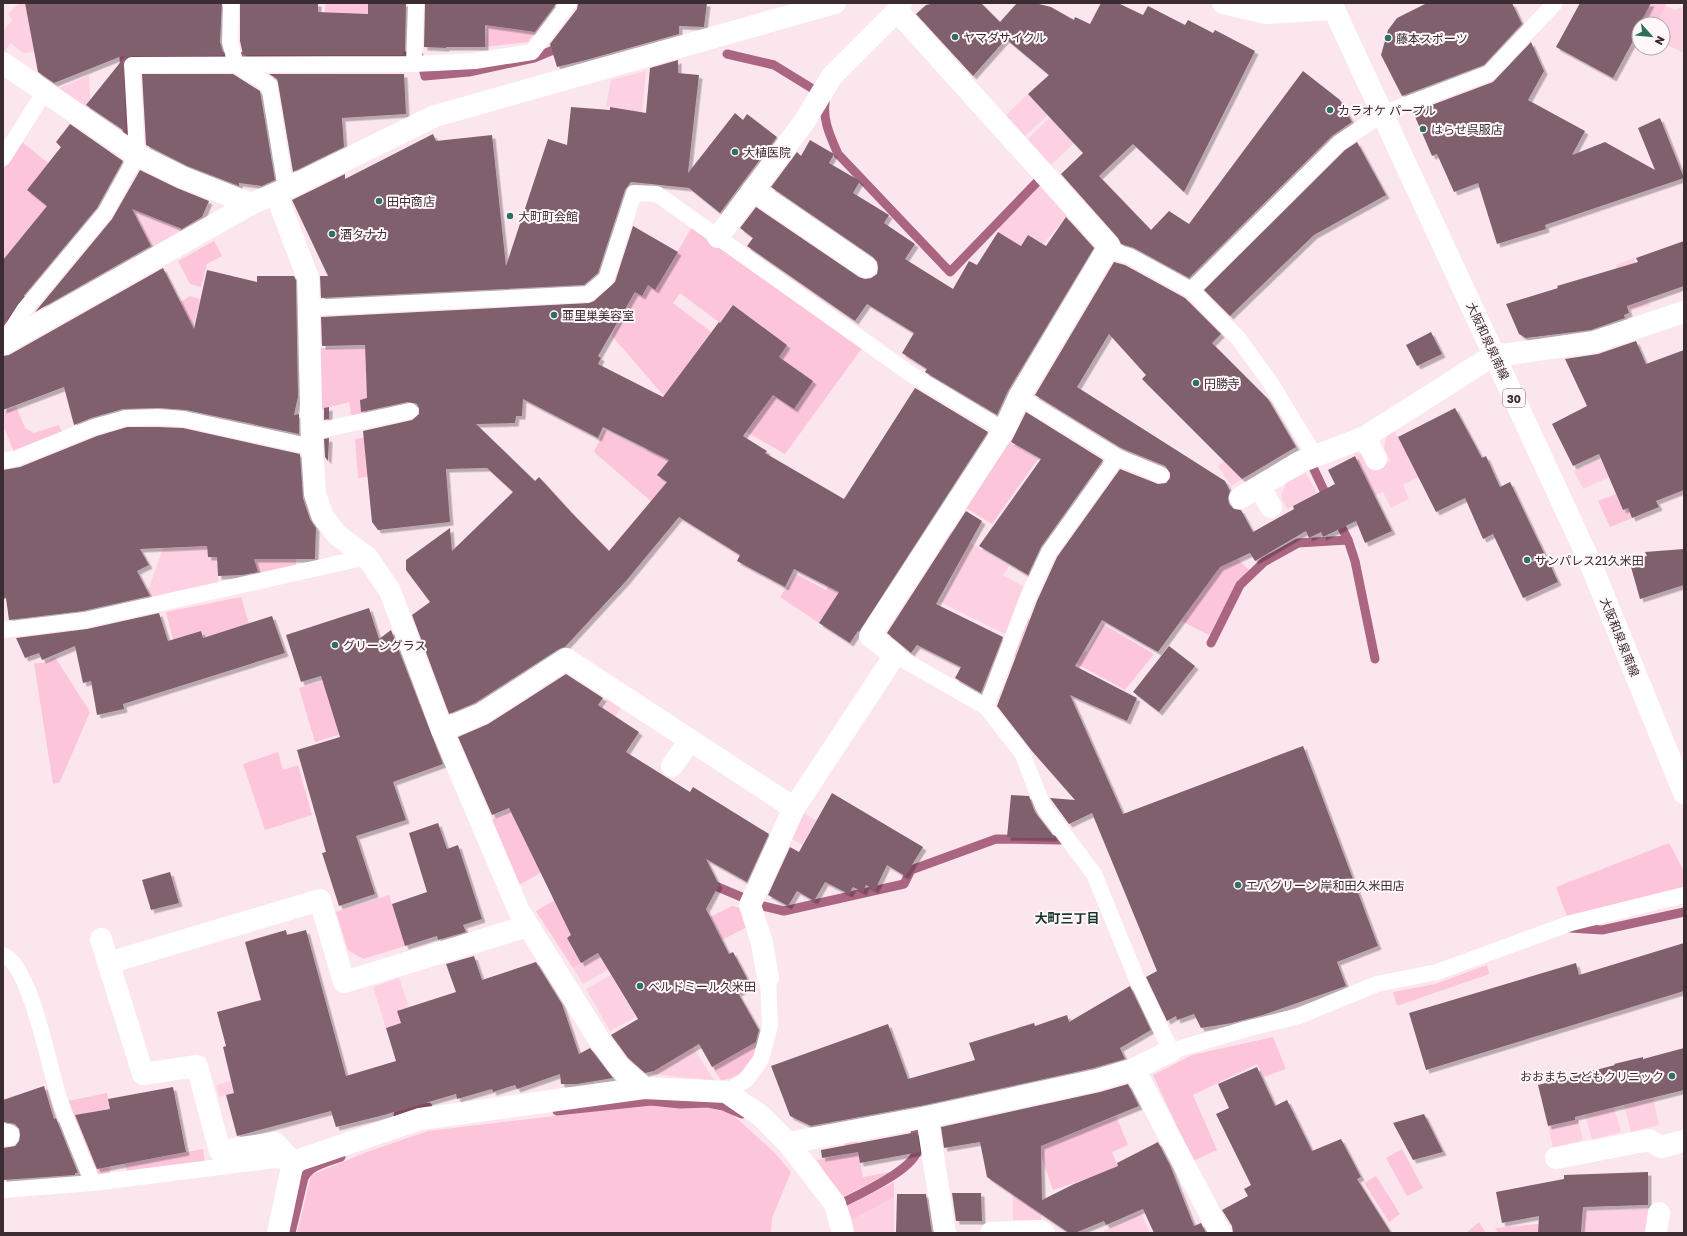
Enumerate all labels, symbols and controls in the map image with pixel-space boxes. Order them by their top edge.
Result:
north arrow [1631,16,1671,56]
place label: ヤマダサイクル [963,30,1046,45]
place label: 藤本スポーツ [1396,31,1468,46]
marker: ヤマダサイクル [950,32,960,42]
marker: 藤本スポーツ [1383,33,1393,43]
text: N [1653,34,1668,47]
place label: カラオケ パープル [1338,103,1436,118]
marker: カラオケ パープル [1325,105,1335,115]
place label: はらせ呉服店 [1431,122,1503,137]
marker: はらせ呉服店 [1418,124,1428,134]
place label: 大植医院 [743,145,791,160]
marker: 大植医院 [730,147,740,157]
place label: 田中商店 [387,194,435,209]
marker: 田中商店 [374,196,384,206]
place label: 大町町会館 [518,209,578,224]
marker: 大町町会館 [505,211,515,221]
place label: 酒タナカ [340,227,388,242]
marker: 酒タナカ [327,229,337,239]
street label: 大阪和泉泉南線 [1463,300,1513,382]
place label: 亜里巣美容室 [562,308,634,323]
marker: 亜里巣美容室 [549,310,559,320]
place label: 円勝寺 [1204,376,1240,391]
marker: 円勝寺 [1191,378,1201,388]
road number: 30 [1503,389,1525,407]
place label: サンパレス21久米田 [1535,553,1644,568]
marker: サンパレス21久米田 [1522,555,1532,565]
street label: 大阪和泉泉南線 [1597,595,1643,679]
place label: グリーングラス [343,638,426,653]
marker: グリーングラス [330,640,340,650]
place label: エバグリーン 岸和田久米田店 [1246,878,1404,893]
marker: エバグリーン 岸和田久米田店 [1233,880,1243,890]
district label: 大町三丁目 [1034,910,1100,926]
place label: ベルドミール久米田 [648,979,756,994]
marker: ベルドミール久米田 [635,981,645,991]
place label: おおまちこどもクリニック [1520,1069,1664,1084]
marker: おおまちこどもクリニック [1667,1071,1677,1081]

